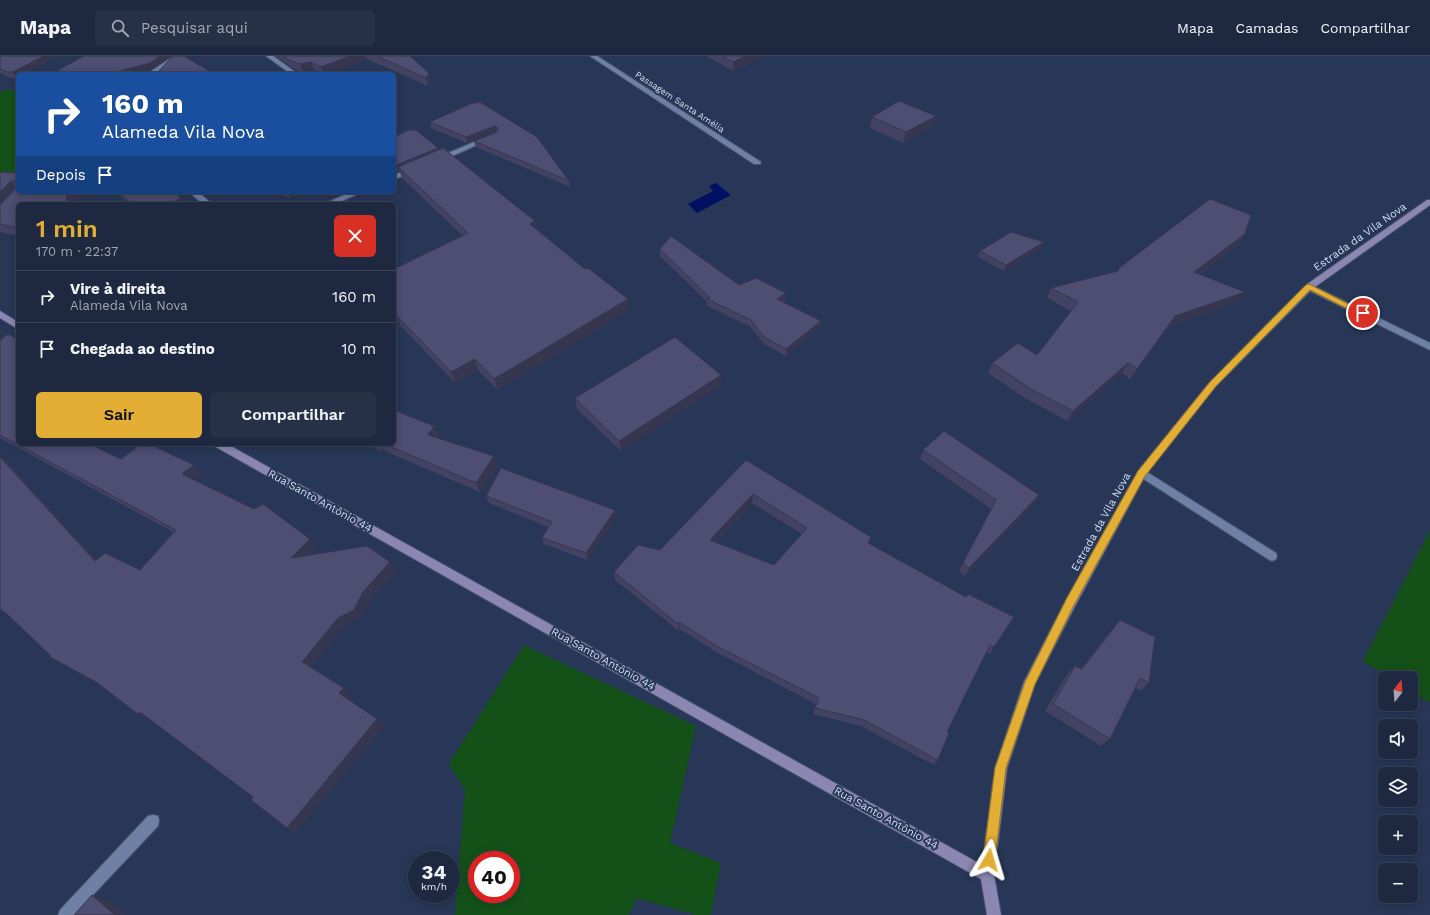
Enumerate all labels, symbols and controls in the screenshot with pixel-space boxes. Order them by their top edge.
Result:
search box [95,10,375,46]
text: Mapa [20,16,71,39]
icon: search [109,17,131,39]
text: Pesquisar aqui [141,19,248,37]
text: Mapa [1177,20,1214,36]
text: Camadas [1236,20,1298,36]
text: Compartilhar [1320,20,1410,36]
street label: Passagem Santa Amélia [633,69,727,135]
text: 160 m [102,87,184,120]
icon: right [36,88,88,140]
text: Alameda Vila Nova [102,121,265,142]
icon: arrive [94,164,116,186]
text: Depois [36,166,86,184]
street label: Estrada da Vila Nova [1311,200,1409,274]
text: 1 min [36,215,98,243]
button: close [334,215,376,257]
text: 170 m · 22:37 [36,244,118,259]
text: Vire à direita [70,280,165,298]
icon: right [36,286,58,308]
text: 160 m [332,288,376,306]
pin [1346,296,1380,330]
text: Alameda Vila Nova [70,298,188,313]
icon: arrive [1352,302,1374,324]
icon: arrive [36,338,58,360]
text: Chegada ao destino [70,340,215,358]
text: 10 m [341,340,376,358]
button: Sair [36,392,202,438]
button: Compartilhar [210,392,376,438]
street label: Rua Santo Antônio 44 [266,467,374,535]
street label: Estrada da Vila Nova [1069,471,1133,573]
street label: Rua Santo Antônio 44 [549,625,657,693]
north arrow [1378,671,1418,711]
map controls [1378,671,1418,903]
button: sound [1378,719,1418,759]
button: layers [1378,767,1418,807]
street label: Rua Santo Antônio 44 [832,784,940,852]
button: + [1378,815,1418,855]
position arrow [968,839,1010,881]
speed limit sign: 40 [468,851,520,903]
text: 34 [422,860,446,884]
button: − [1378,863,1418,903]
text: km/h [421,881,447,892]

